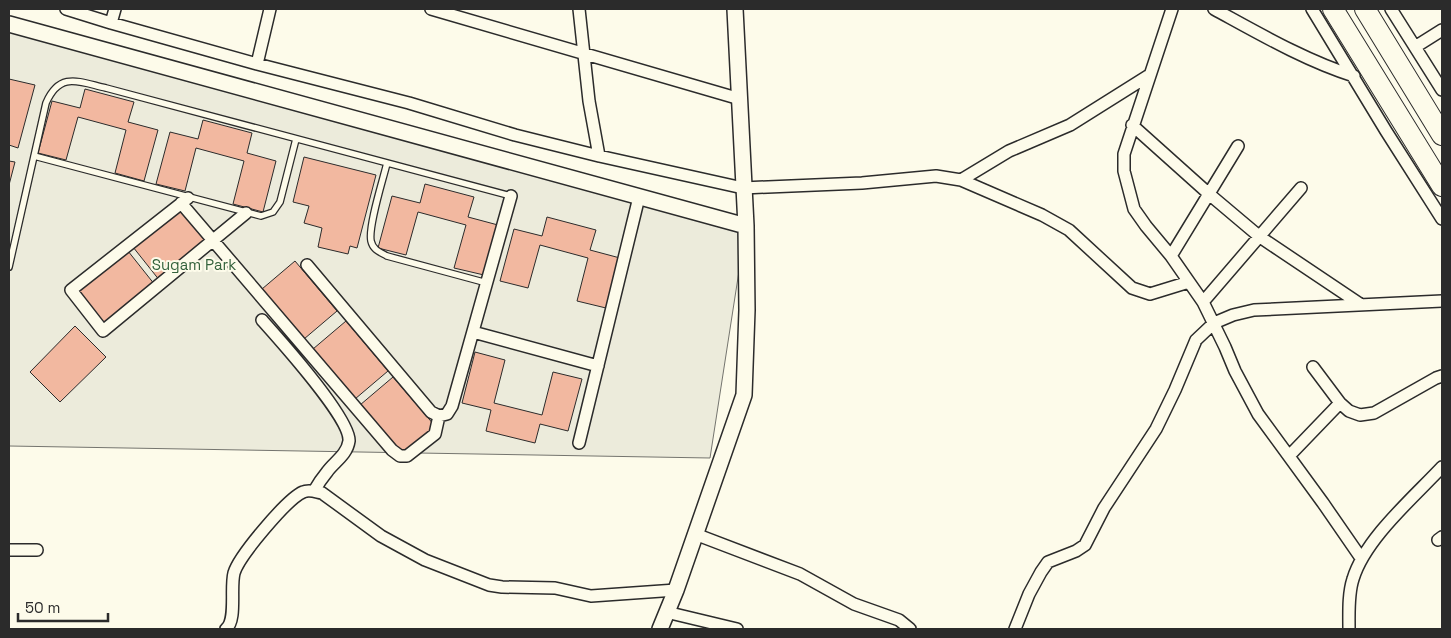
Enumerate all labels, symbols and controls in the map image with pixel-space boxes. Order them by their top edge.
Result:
park label: Sugam Park [152,255,236,274]
scale bar [18,590,108,622]
text: 50 m [25,598,60,617]

